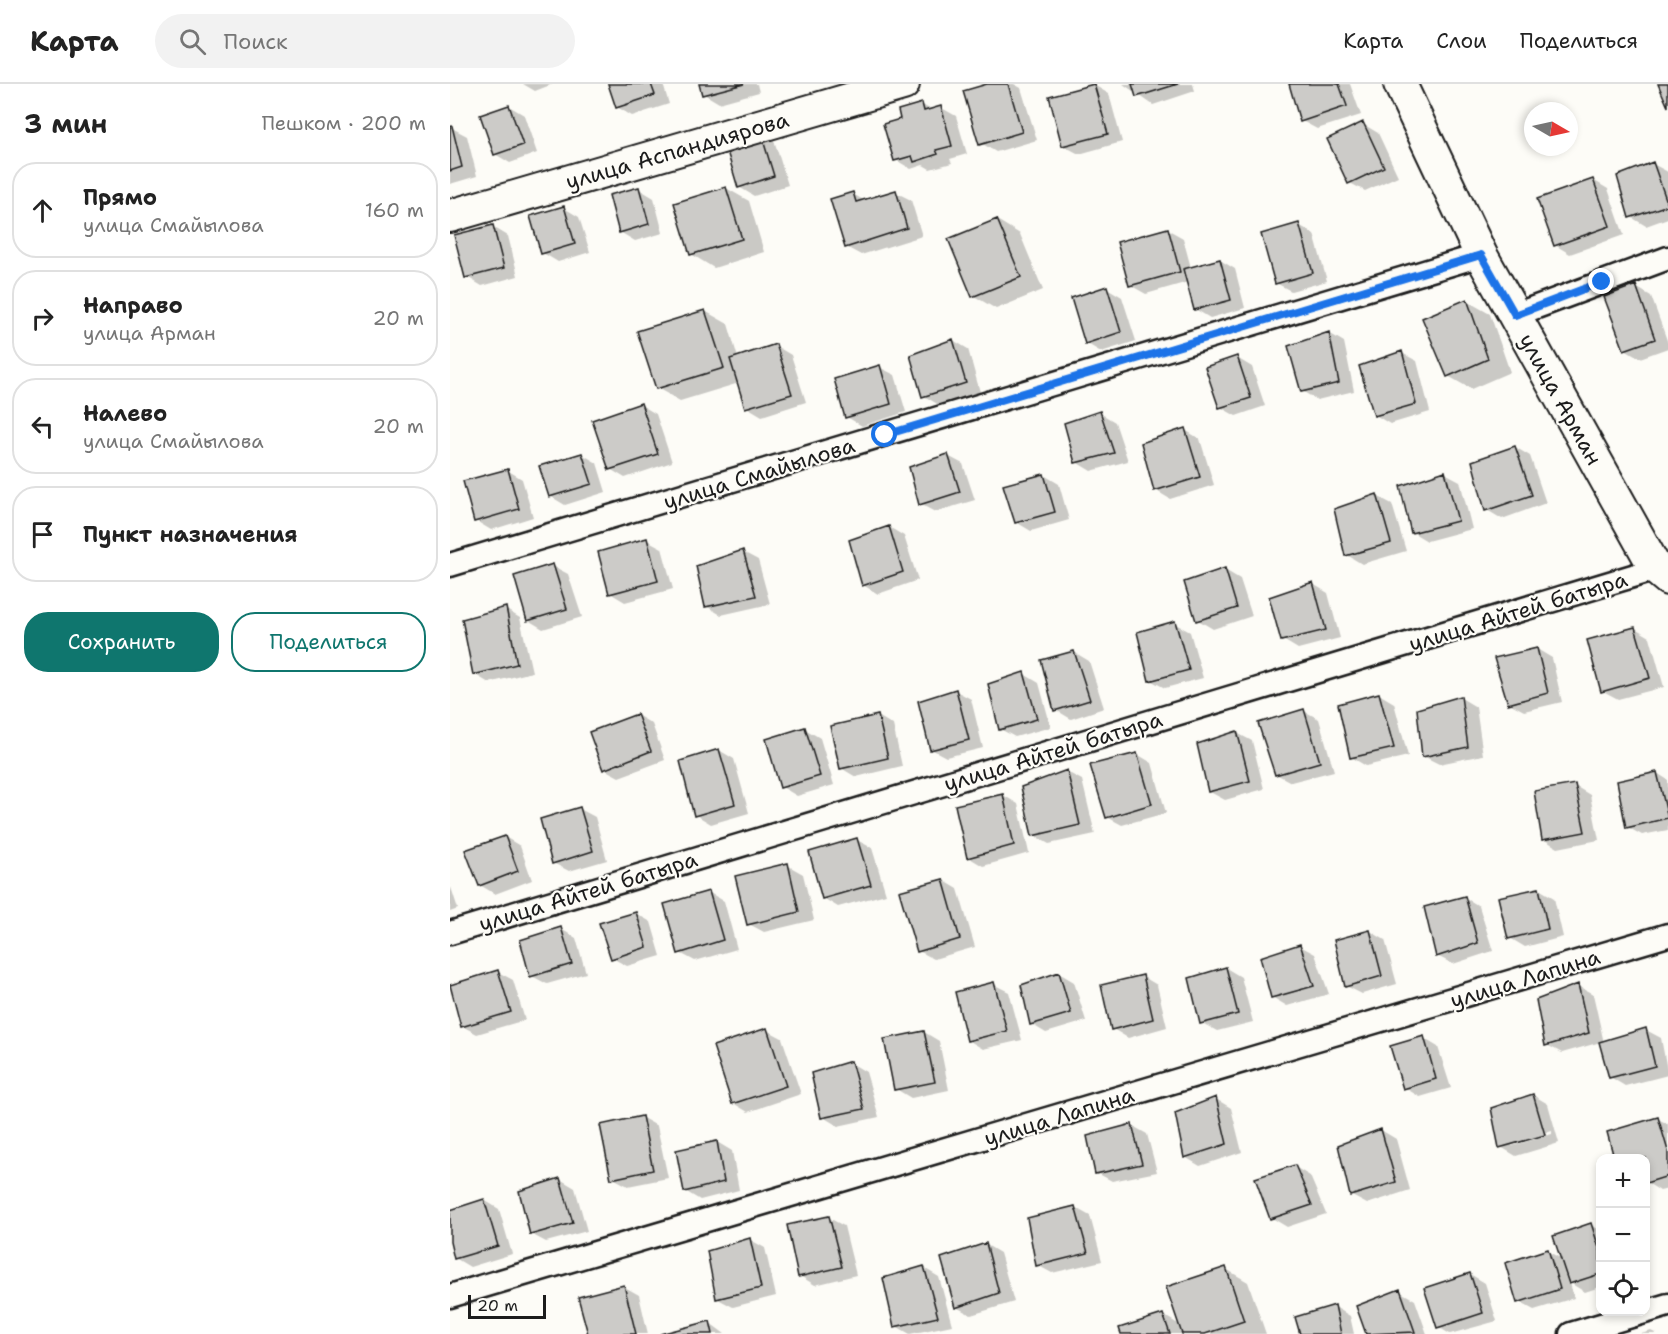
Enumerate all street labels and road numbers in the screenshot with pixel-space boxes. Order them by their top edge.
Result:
street label: улица Аспандиярова [562,105,792,196]
street label: улица Арман [1512,328,1609,470]
street label: улица Смайылова [660,430,859,516]
street label: улица Айтей батыра [1405,564,1631,659]
street label: улица Айтей батыра [940,704,1166,799]
street label: улица Айтей батыра [475,844,701,939]
street label: улица Лапина [1447,942,1604,1015]
street label: улица Лапина [981,1080,1138,1153]

